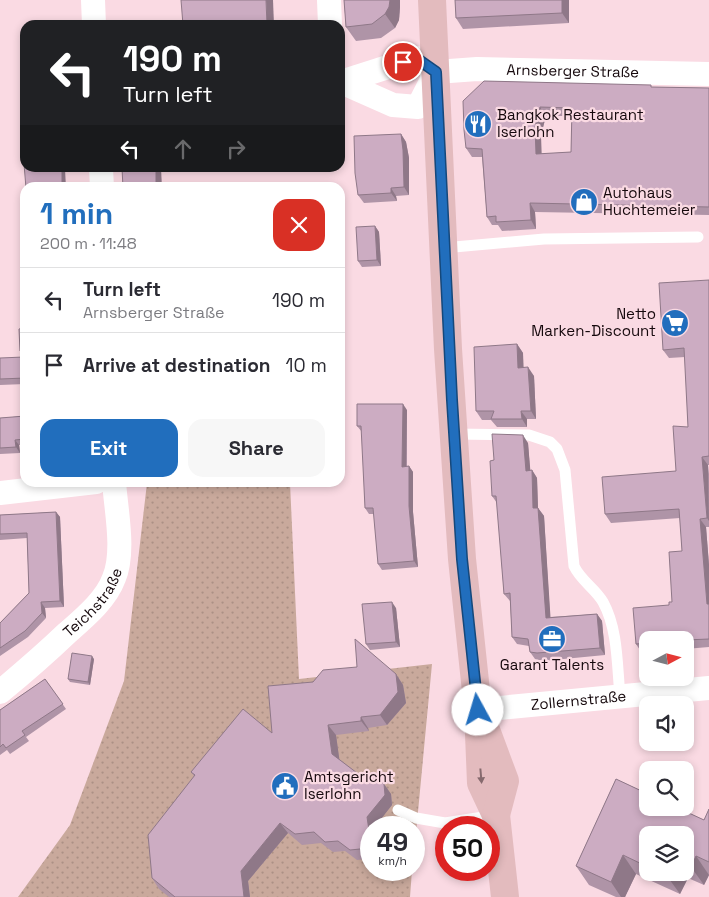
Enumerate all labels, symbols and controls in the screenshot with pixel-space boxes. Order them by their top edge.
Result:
text: 190 m [123,37,222,81]
icon: left [40,40,105,105]
pin [382,41,424,83]
icon: arrive [389,48,417,76]
street label: Arnsberger Straße [506,60,639,81]
text: Turn left [123,80,213,108]
place label: Bangkok Restaurant Iserlohn [497,105,644,141]
restaurant icon: Bangkok Restaurant Iserlohn [463,109,493,139]
icon: left [116,135,144,163]
icon: ahead [169,135,197,163]
icon: right [222,135,250,163]
place label: Autohaus Huchtemeier [603,183,696,219]
shop icon: Autohaus Huchtemeier [569,187,599,217]
text: 1 min [40,194,113,233]
button: close [273,199,325,251]
text: 200 m · 11:48 [40,233,137,254]
text: Turn left [83,277,161,302]
icon: left [40,286,68,314]
text: 190 m [272,288,325,313]
text: Arnsberger Straße [83,302,224,323]
place label: Netto Marken-Discount [531,304,656,340]
supermarket icon: Netto Marken-Discount [660,308,690,338]
icon: arrive [40,351,68,379]
text: Arrive at destination [83,353,271,378]
text: 10 m [286,353,327,378]
button: Exit [40,419,178,477]
button: Share [188,419,325,477]
street label: Teichstraße [59,565,126,641]
office icon: Garant Talents [537,624,567,654]
north arrow [639,631,694,686]
map controls [639,631,694,881]
place label: Garant Talents [500,655,604,674]
position arrow [451,683,503,735]
street label: Zollernstraße [530,686,627,714]
button: sound [639,696,694,751]
button: search [639,761,694,816]
place label: Amtsgericht Iserlohn [304,767,394,803]
one-way arrow [477,769,485,785]
public building icon: Amtsgericht Iserlohn [270,771,300,801]
speed limit sign: 50 [435,816,500,881]
text: 49 [377,826,408,858]
button: layers [639,826,694,881]
text: km/h [378,853,407,869]

